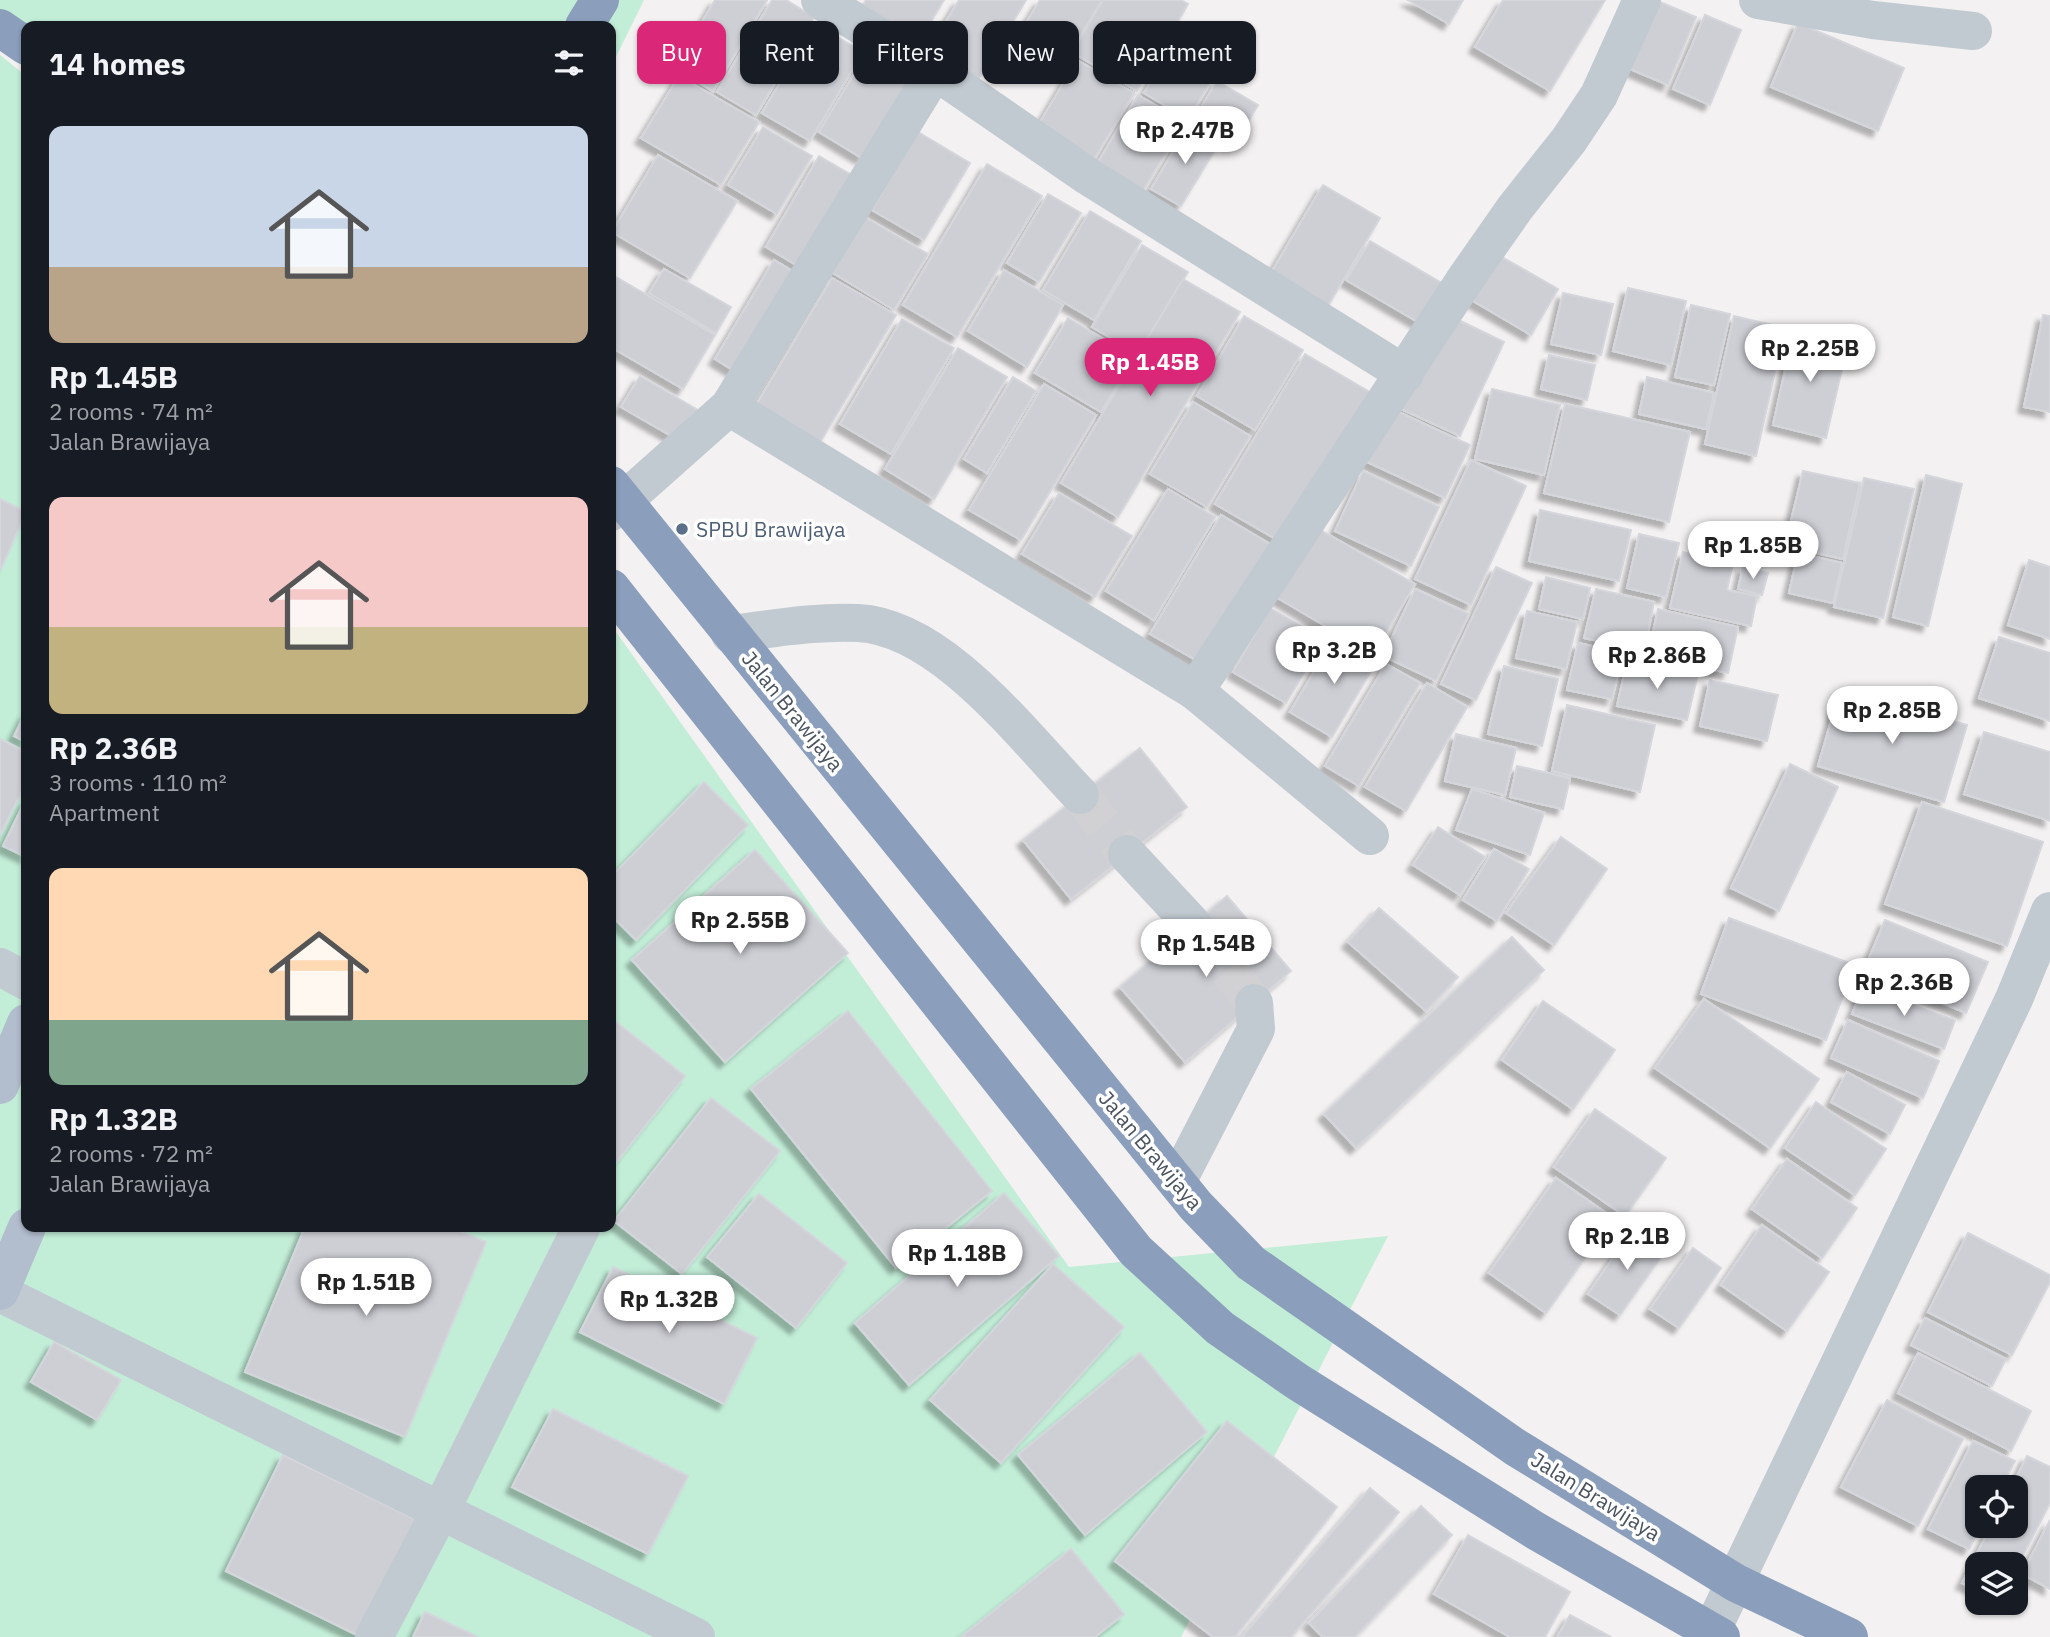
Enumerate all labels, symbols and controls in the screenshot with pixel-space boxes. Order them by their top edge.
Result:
chip: Buy [637,21,726,84]
chip: Rent [740,21,839,84]
chip: Filters [853,21,968,84]
chip: New [982,21,1079,84]
chip: Apartment [1093,21,1256,84]
text: 14 homes [49,44,186,83]
icon: filters [550,44,588,82]
pin: Rp 2.47B [1113,106,1257,166]
text: Rp 2.47B [1136,114,1234,144]
icon: home [256,171,382,297]
pin: Rp 2.25B [1738,324,1882,384]
text: Rp 2.25B [1761,332,1859,362]
pin: Rp 1.45B [1078,338,1222,398]
text: Rp 1.45B [1101,346,1199,376]
text: Rp 1.45B [49,357,178,396]
text: 2 rooms · 74 m² [49,396,213,426]
text: Jalan Brawijaya [49,426,210,456]
place label: SPBU Brawijaya [696,515,845,543]
marker: SPBU Brawijaya [674,521,690,537]
pin: Rp 1.85B [1681,522,1825,581]
text: Rp 1.85B [1704,529,1802,559]
icon: home [256,542,382,668]
pin: Rp 3.2B [1269,626,1399,686]
pin: Rp 2.86B [1585,632,1729,691]
text: Rp 3.2B [1292,634,1377,664]
text: Rp 2.86B [1608,639,1706,669]
street label: Jalan Brawijaya [736,645,850,777]
pin: Rp 2.85B [1820,686,1964,746]
text: Rp 2.85B [1843,694,1941,724]
text: Rp 2.36B [49,728,178,767]
text: 3 rooms · 110 m² [49,767,227,797]
text: Apartment [49,797,160,827]
pin: Rp 2.55B [668,897,812,956]
text: Rp 2.55B [691,904,789,934]
icon: home [256,913,382,1039]
pin: Rp 1.54B [1134,920,1278,979]
text: Rp 1.54B [1157,927,1255,957]
pin: Rp 2.36B [1832,958,1976,1018]
text: Rp 2.36B [1855,966,1953,996]
street label: Jalan Brawijaya [1093,1085,1209,1215]
text: Rp 1.32B [49,1099,178,1138]
text: 2 rooms · 72 m² [49,1138,213,1168]
text: Jalan Brawijaya [49,1168,210,1198]
pin: Rp 2.1B [1562,1212,1692,1272]
text: Rp 2.1B [1585,1220,1670,1250]
pin: Rp 1.18B [885,1230,1029,1289]
text: Rp 1.18B [908,1237,1006,1267]
pin: Rp 1.51B [294,1258,438,1318]
text: Rp 1.51B [317,1266,415,1296]
pin: Rp 1.32B [597,1276,741,1335]
text: Rp 1.32B [620,1283,718,1313]
street label: Jalan Brawijaya [1526,1445,1666,1547]
map controls [1965,1475,2028,1615]
button: locate [1965,1475,2028,1538]
button: layers [1965,1552,2028,1615]

